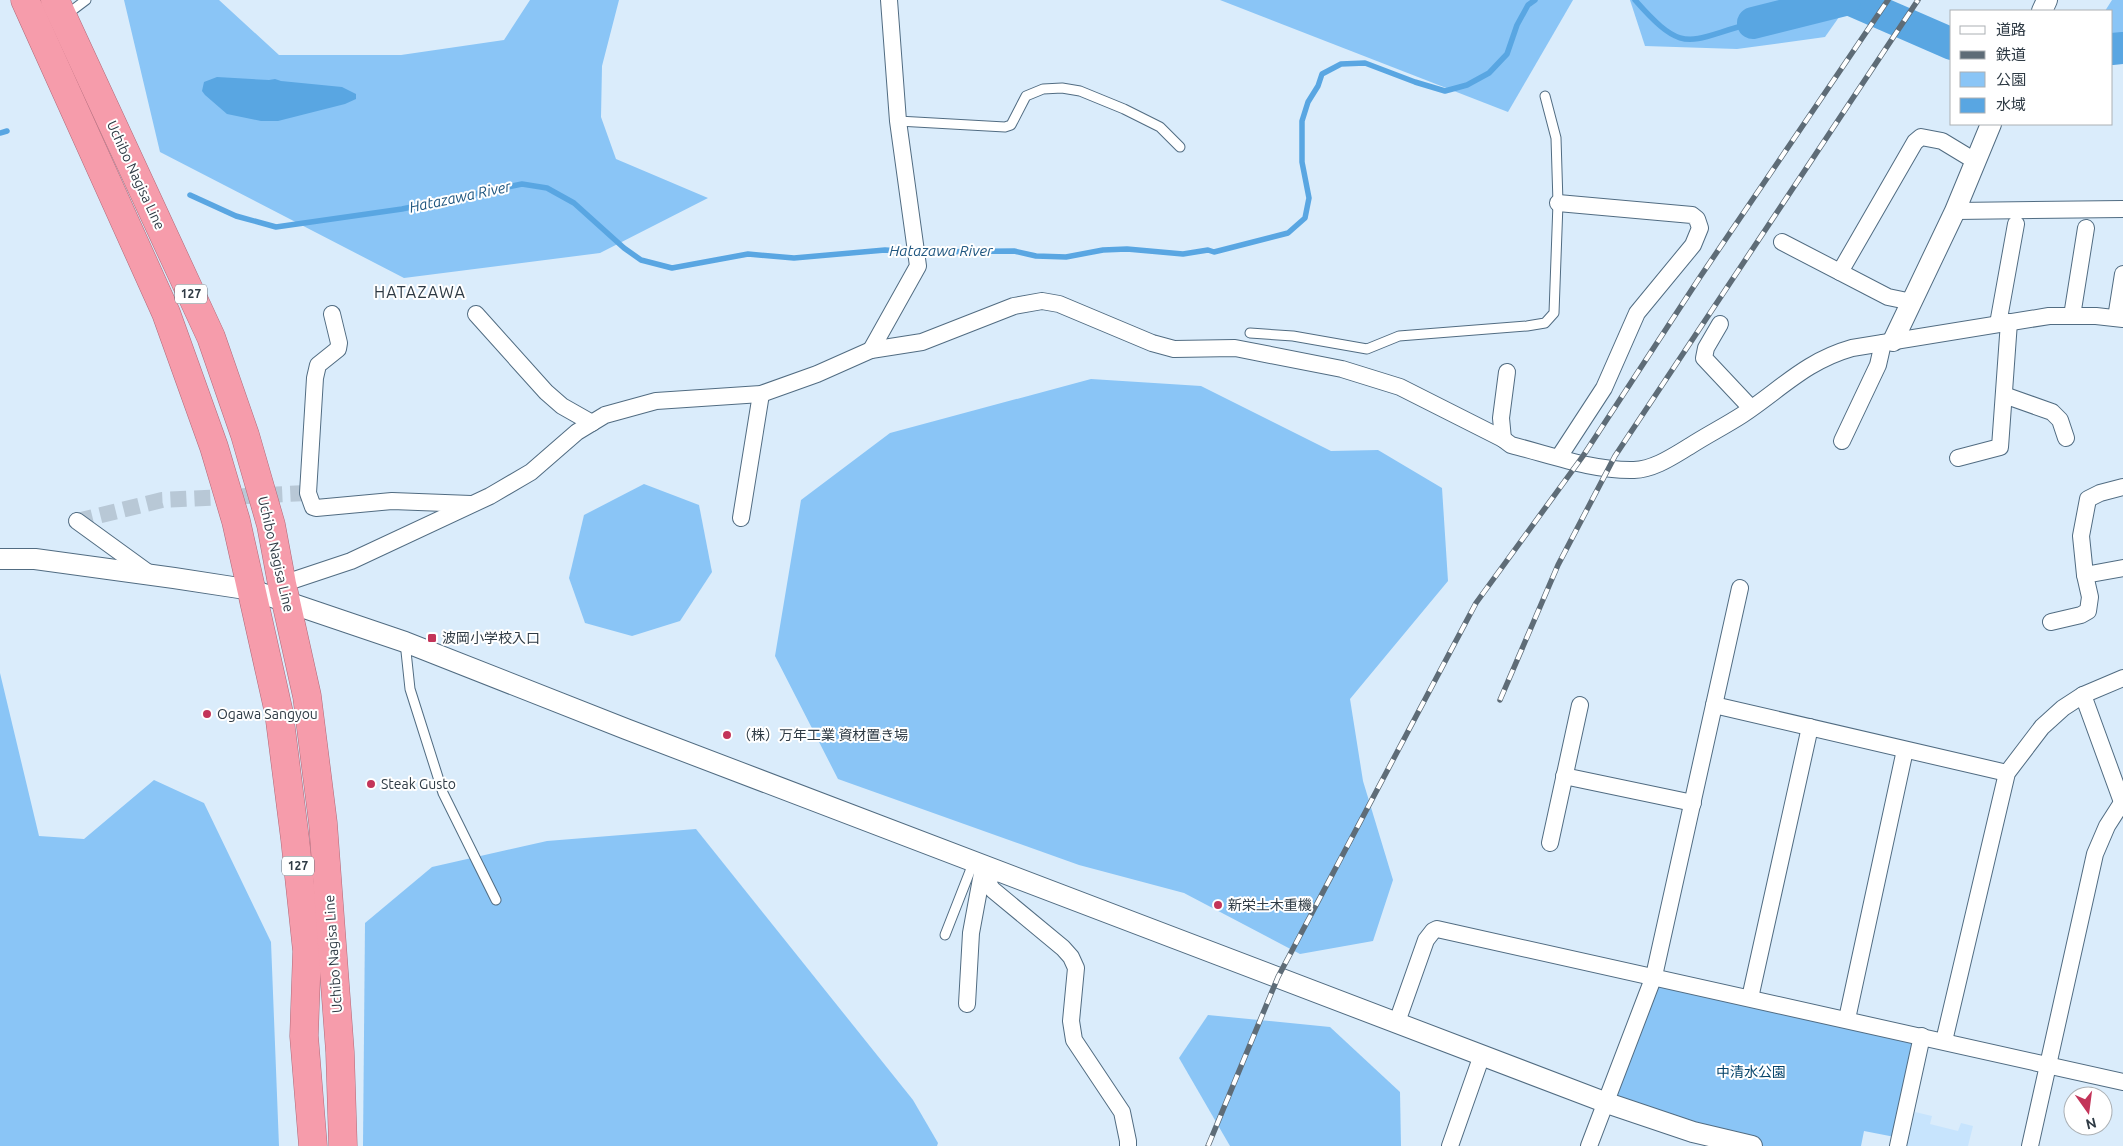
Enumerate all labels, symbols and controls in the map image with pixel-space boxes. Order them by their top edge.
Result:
legend [1950,10,2113,125]
text: 道路 [1996,21,2026,38]
text: 鉄道 [1996,46,2026,63]
text: 公園 [1996,71,2026,88]
text: 水域 [1996,96,2026,113]
street label: Uchibo Nagisa Line [104,118,168,232]
water label: Hatazawa River [407,177,514,216]
water label: Hatazawa River [889,242,994,259]
district label: HATAZAWA [374,283,466,301]
road number: 127 [175,284,207,304]
street label: Uchibo Nagisa Line [255,494,297,614]
place label: 波岡小学校入口 [442,630,540,646]
marker: 波岡小学校入口 [426,632,438,644]
place label: Ogawa Sangyou [217,706,318,722]
marker: Ogawa Sangyou [201,708,213,720]
place label: （株）万年工業 資材置き場 [737,727,908,743]
marker: （株）万年工業 資材置き場 [721,729,733,741]
place label: Steak Gusto [381,776,456,792]
marker: Steak Gusto [365,778,377,790]
road number: 127 [282,856,314,876]
street label: Uchibo Nagisa Line [321,894,345,1014]
place label: 新栄土木重機 [1228,897,1312,913]
marker: 新栄土木重機 [1212,899,1224,911]
park label: 中清水公園 [1716,1064,1786,1080]
north arrow [2063,1086,2113,1136]
text: N [2084,1115,2098,1133]

